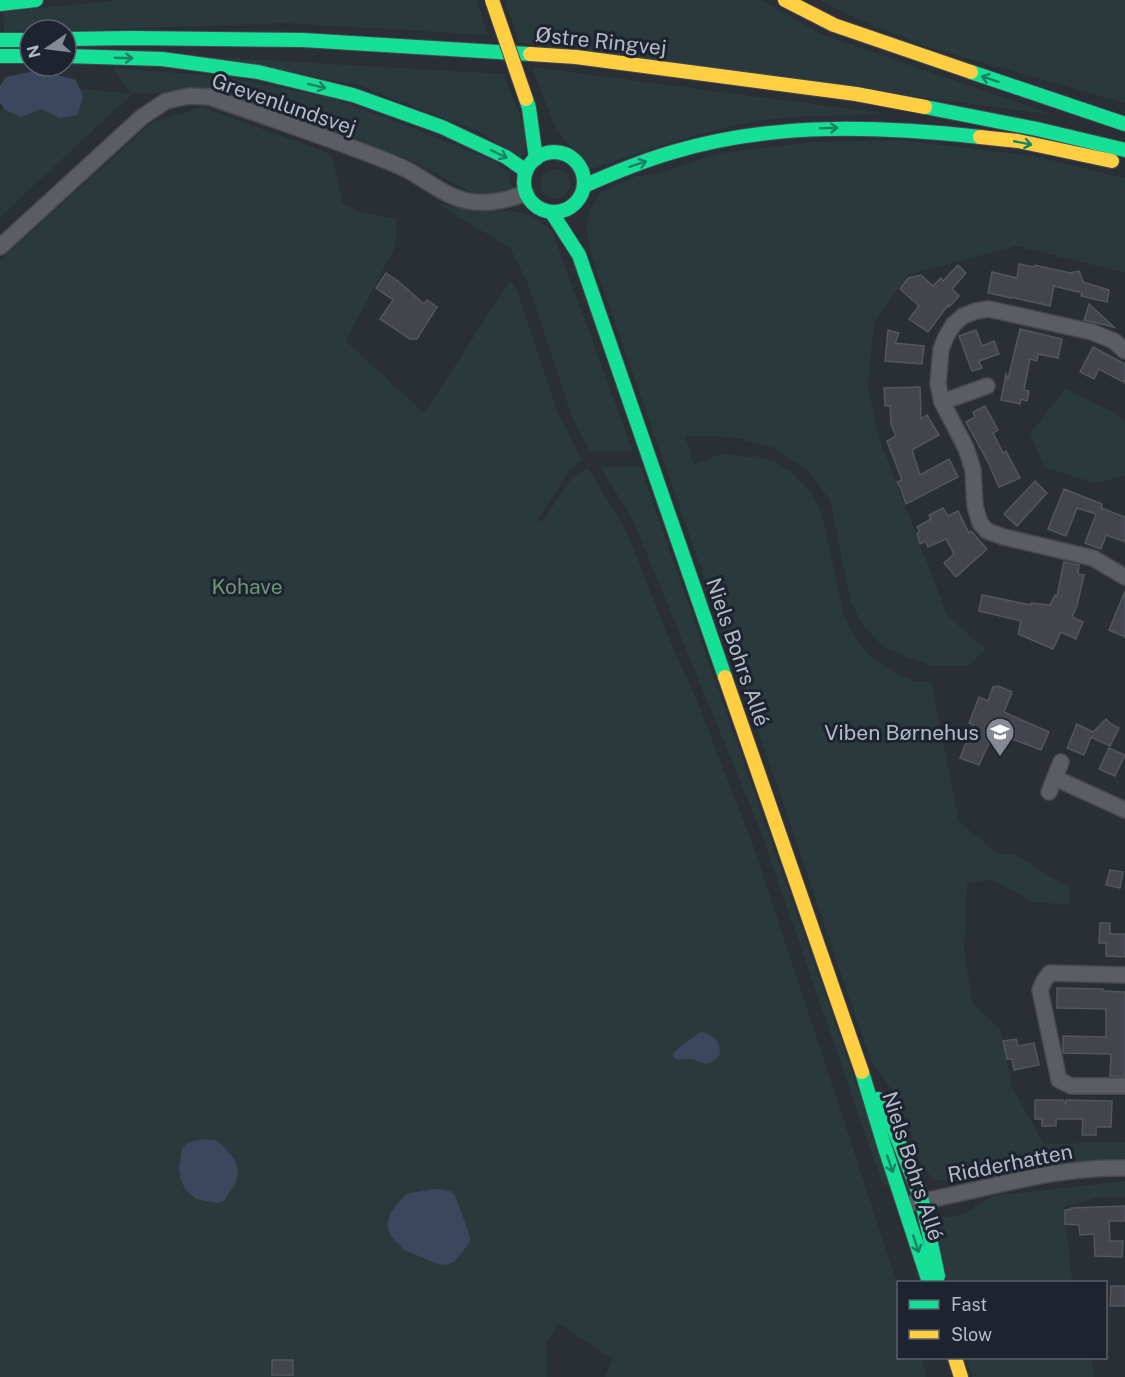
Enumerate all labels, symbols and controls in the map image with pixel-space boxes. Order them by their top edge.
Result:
north arrow [18,18,78,78]
street label: Østre Ringvej [534,22,668,60]
text: N [23,43,45,60]
one-way arrow [114,52,134,63]
street label: Grevenlundsvej [209,68,359,140]
one-way arrow [981,72,1000,83]
one-way arrow [307,80,326,92]
one-way arrow [818,122,838,134]
one-way arrow [1013,138,1032,149]
one-way arrow [490,148,508,160]
one-way arrow [628,157,647,168]
park label: Kohave [211,574,283,599]
street label: Niels Bohrs Allé [701,575,775,729]
school or university icon: Viben Børnehus [984,716,1016,758]
place label: Viben Børnehus [824,720,979,745]
street label: Niels Bohrs Allé [877,1088,949,1244]
street label: Ridderhatten [945,1139,1075,1187]
one-way arrow [885,1154,896,1172]
one-way arrow [911,1234,922,1253]
legend [897,1281,1107,1359]
text: Fast [951,1294,987,1315]
text: Slow [951,1324,992,1345]

